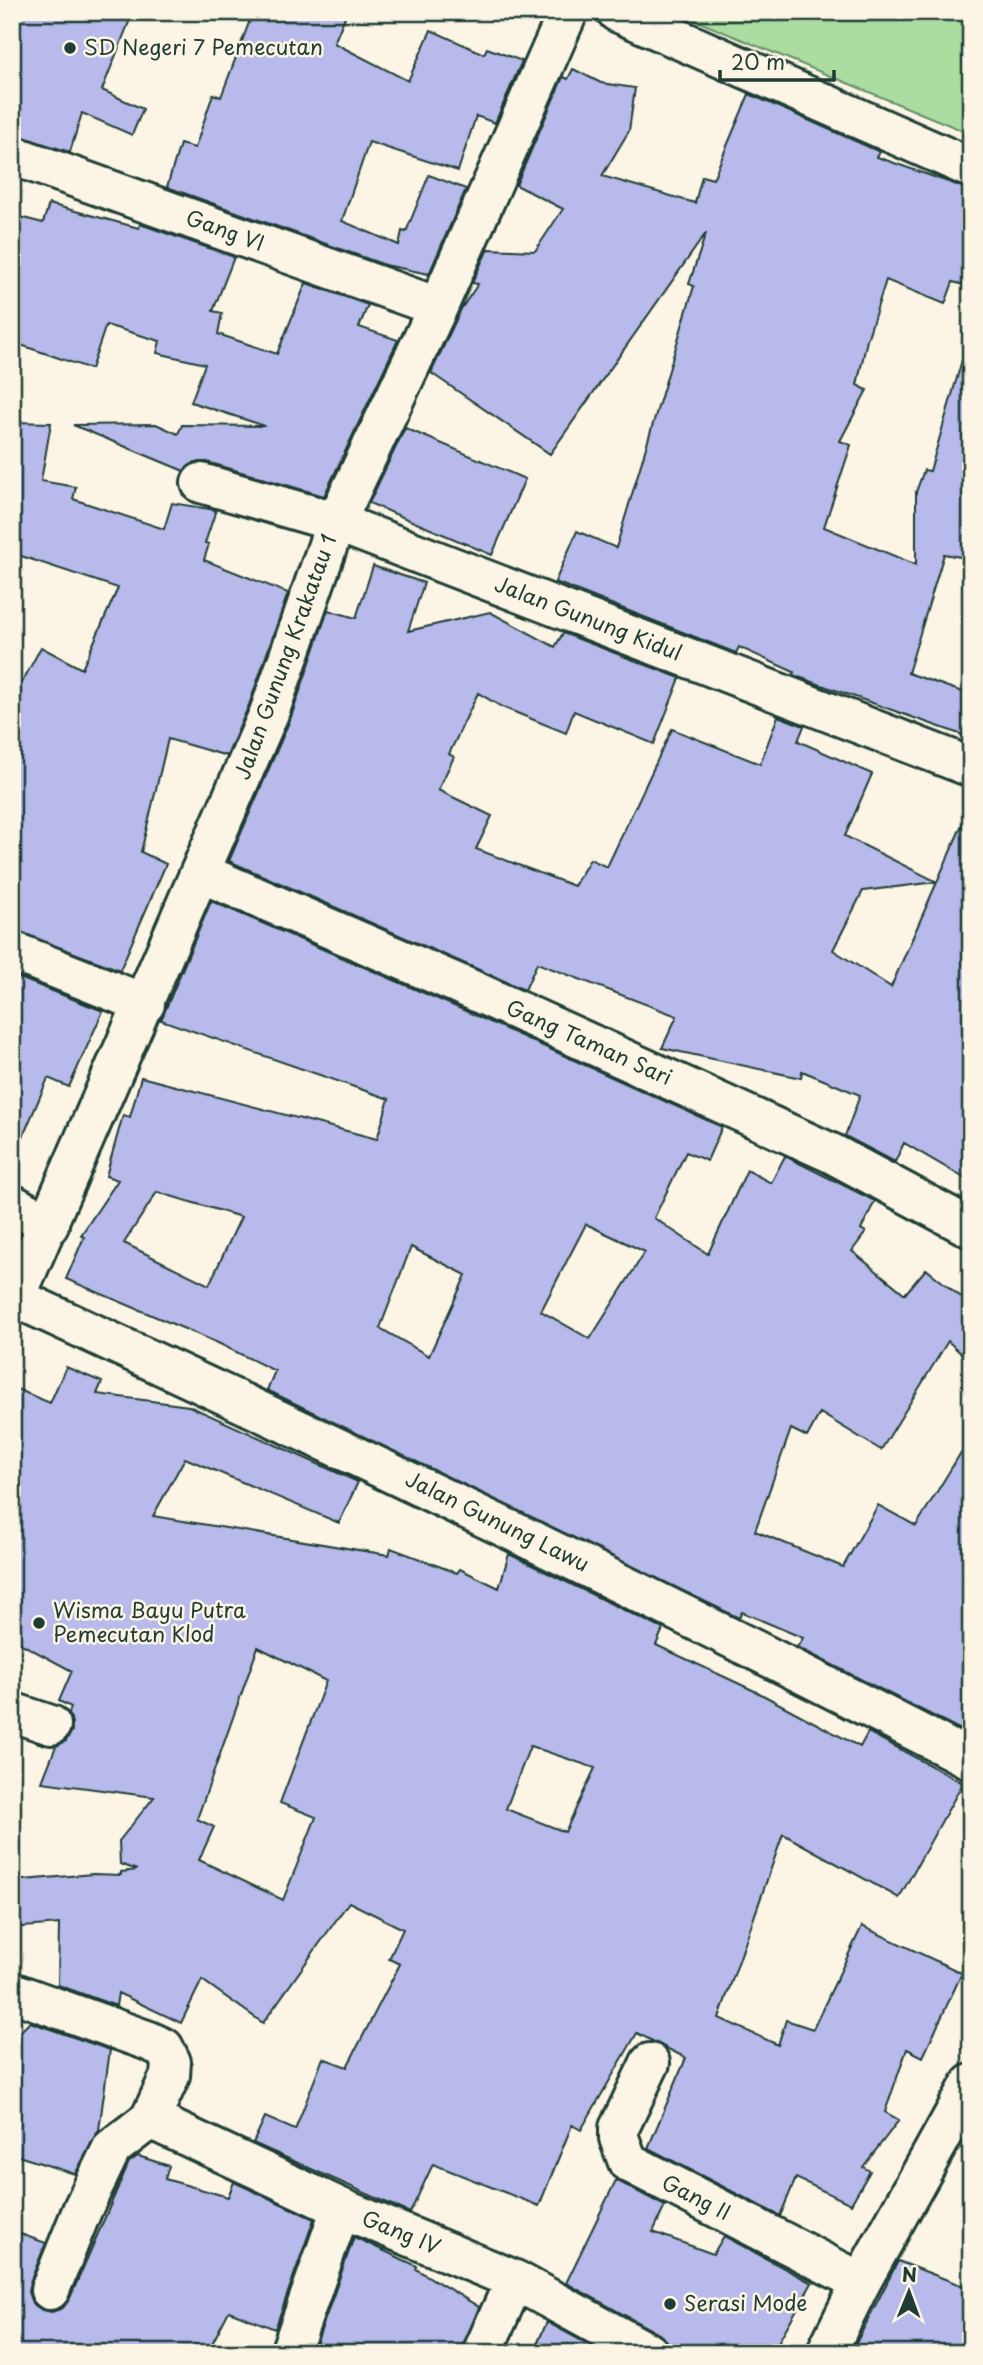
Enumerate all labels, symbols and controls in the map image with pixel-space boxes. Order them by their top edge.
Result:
place label: SD Negeri 7 Pemecutan [84,30,323,62]
scale bar [720,38,834,82]
marker: SD Negeri 7 Pemecutan [62,40,78,56]
text: 20 m [731,45,785,77]
street label: Gang VI [182,200,269,258]
street label: Jalan Gunung Krakatau 1 [225,529,343,784]
street label: Jalan Gunung Kidul [490,567,687,668]
street label: Gang Taman Sari [502,990,678,1092]
street label: Jalan Gunung Lawu [401,1462,595,1579]
place label: Wisma Bayu Putra Pemecutan Klod [53,1593,246,1649]
marker: Wisma Bayu Putra Pemecutan Klod [31,1615,47,1631]
street label: Gang II [657,2165,737,2227]
street label: Gang IV [358,2201,446,2261]
north arrow [874,2256,944,2326]
text: N [902,2260,917,2288]
place label: Serasi Mode [684,2286,807,2318]
marker: Serasi Mode [662,2296,678,2312]

